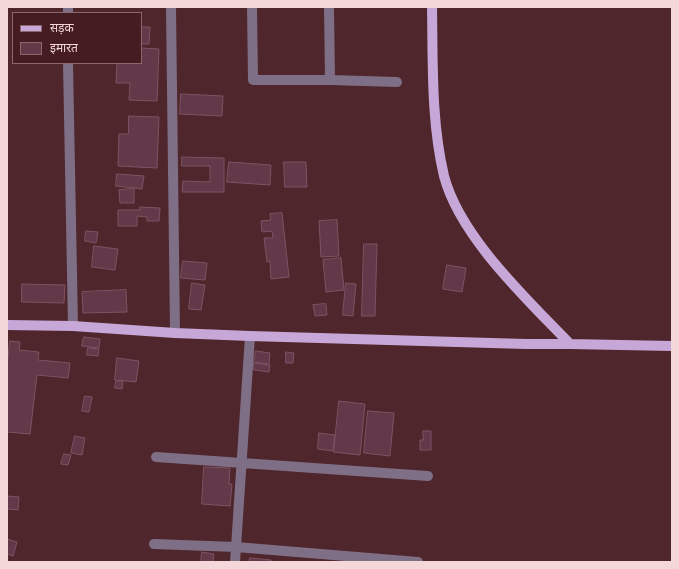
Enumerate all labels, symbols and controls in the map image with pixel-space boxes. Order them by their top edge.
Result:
legend [12,12,142,64]
text: सड़क [50,20,74,35]
text: इमारत [50,40,78,55]

